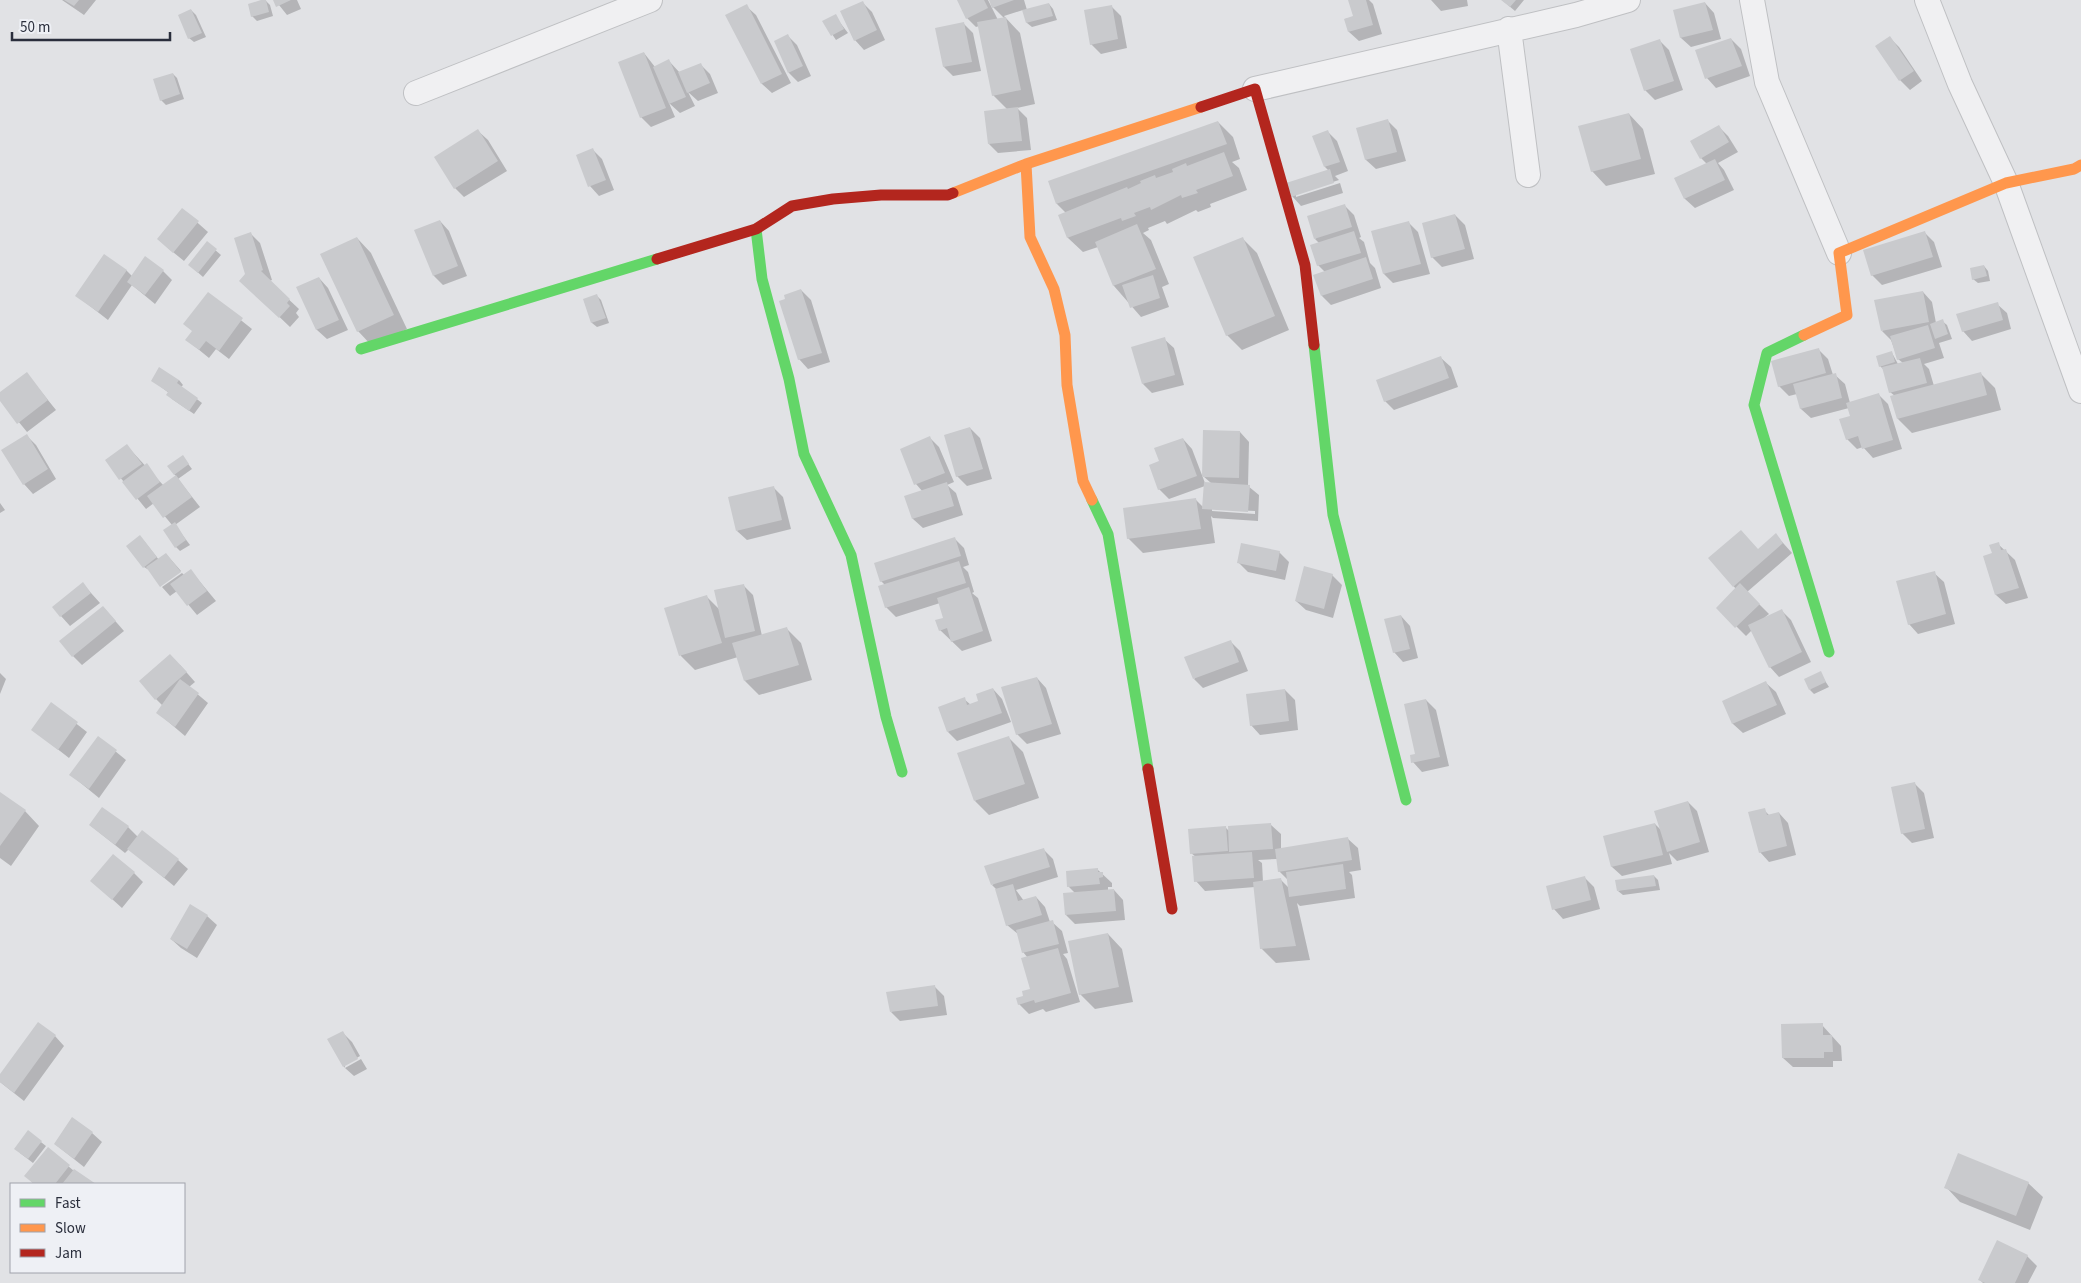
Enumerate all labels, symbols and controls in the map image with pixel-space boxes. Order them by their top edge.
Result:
scale bar [12,10,170,42]
text: 50 m [20,17,50,38]
legend [10,1183,185,1273]
text: Fast [55,1193,81,1214]
text: Slow [55,1218,86,1239]
text: Jam [55,1243,82,1264]

